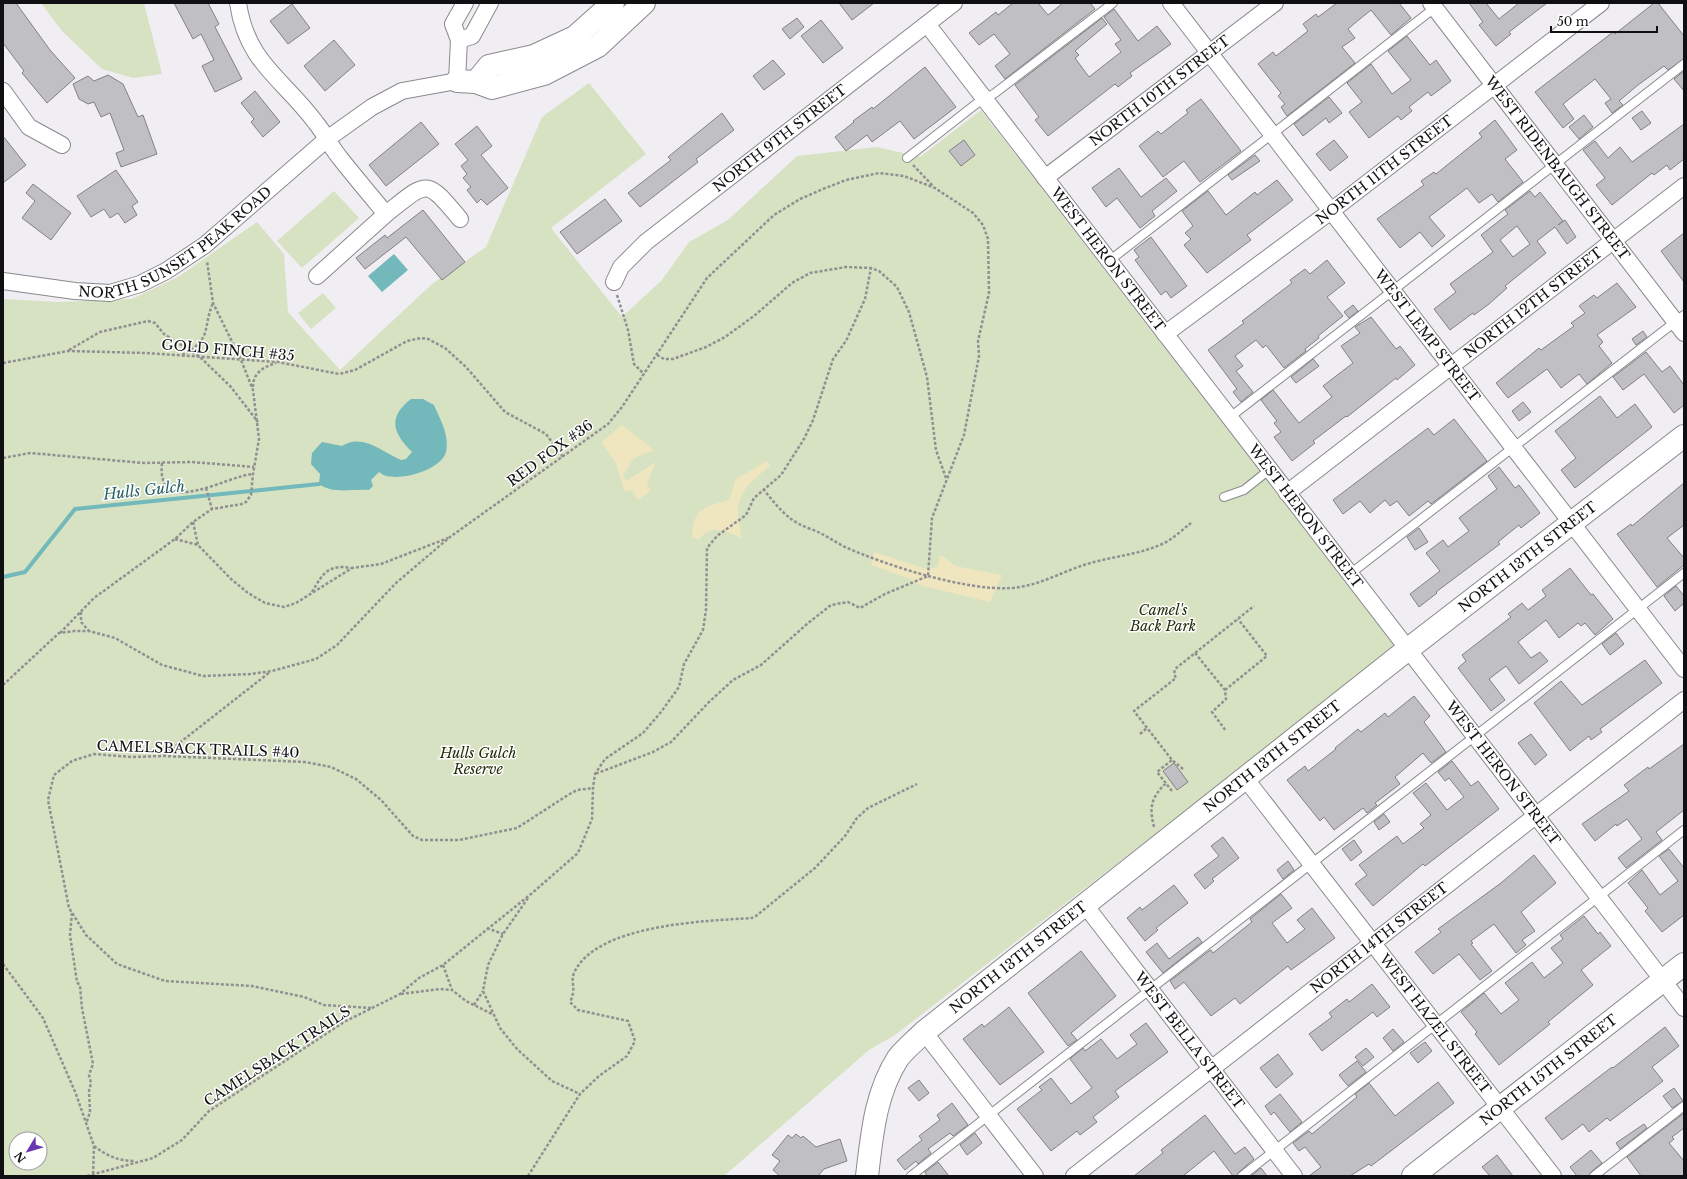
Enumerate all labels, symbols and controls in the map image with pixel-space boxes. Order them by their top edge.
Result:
scale bar [1551,8,1657,34]
text: 50 m [1557,14,1589,29]
street label: NORTH 10TH STREET [1086,32,1233,150]
street label: WEST RIDENBAUGH STREET [1481,72,1634,264]
street label: NORTH 9TH STREET [709,81,850,196]
street label: NORTH 11TH STREET [1312,111,1456,228]
street label: NORTH SUNSET PEAK ROAD [78,182,275,302]
street label: WEST HERON STREET [1046,183,1169,335]
street label: NORTH 12TH STREET [1460,244,1606,362]
street label: WEST LEMP STREET [1370,265,1484,405]
street label: GOLD FINCH #35 [161,335,295,365]
street label: RED FOX #36 [504,416,596,490]
street label: WEST HERON STREET [1244,440,1367,592]
water label: Hulls Gulch [101,476,186,504]
street label: NORTH 13TH STREET [1455,498,1600,616]
park label: Camel's Back Park [1129,601,1196,635]
street label: NORTH 13TH STREET [1200,697,1345,816]
street label: WEST HERON STREET [1442,697,1564,849]
street label: CAMELSBACK TRAILS #40 [96,736,300,762]
park label: Hulls Gulch Reserve [439,744,516,778]
street label: NORTH 14TH STREET [1307,879,1452,997]
street label: NORTH 13TH STREET [946,898,1091,1017]
street label: WEST HAZEL STREET [1375,950,1495,1097]
street label: WEST BELLA STREET [1130,967,1248,1113]
street label: CAMELSBACK TRAILS [200,1002,354,1110]
street label: NORTH 15TH STREET [1476,1011,1621,1129]
north arrow [8,1131,48,1171]
text: N [11,1148,29,1166]

